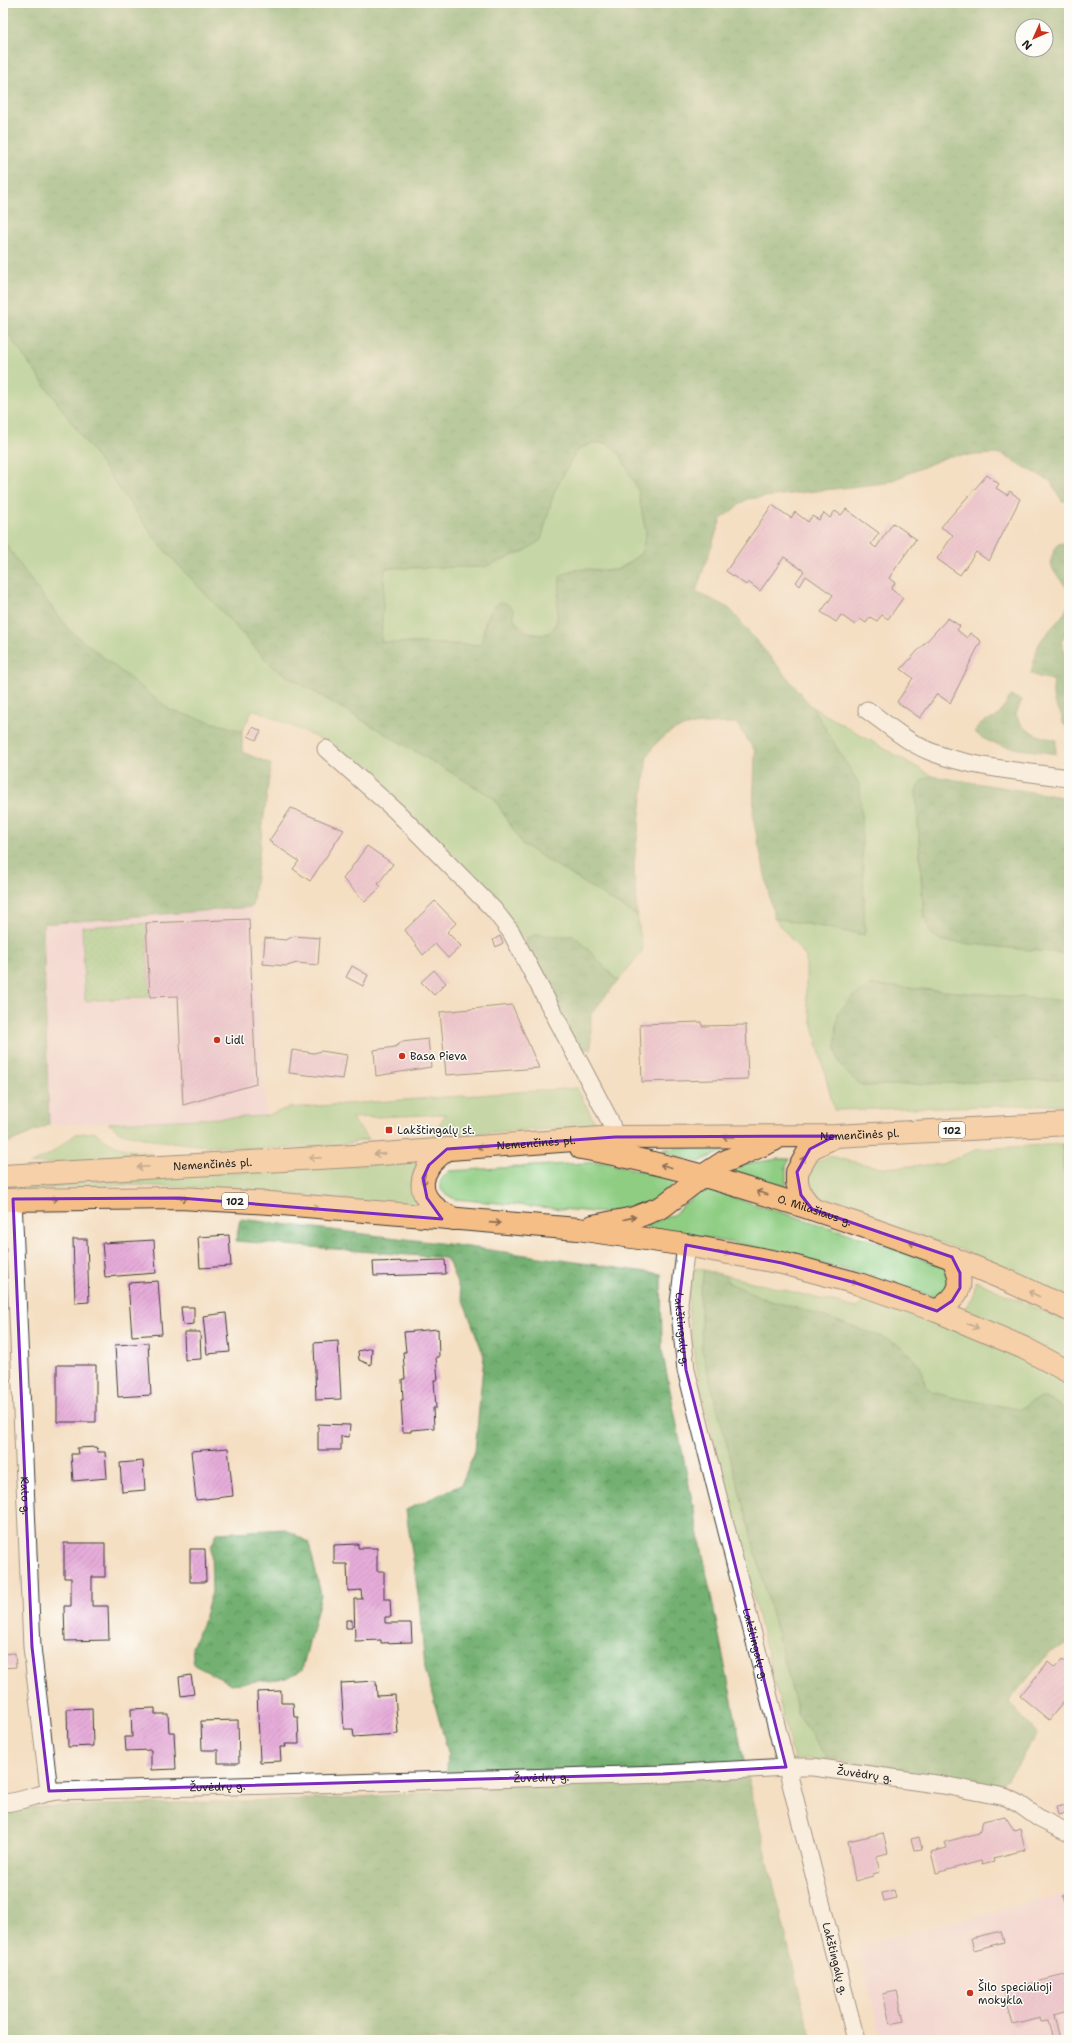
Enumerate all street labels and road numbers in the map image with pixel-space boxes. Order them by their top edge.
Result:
road number: 102 [939,1122,965,1138]
street label: Nemenčinės pl. [820,1125,900,1144]
street label: Nemenčinės pl. [496,1132,576,1153]
street label: Nemenčinės pl. [173,1154,253,1174]
street label: O. Milašiaus g. [776,1191,854,1229]
road number: 102 [222,1193,248,1209]
street label: Lakštingalų g. [671,1291,693,1367]
street label: Rato g. [17,1476,34,1515]
street label: Lakštingalų g. [739,1607,772,1683]
street label: Žuvėdrų g. [836,1762,893,1785]
street label: Žuvėdrų g. [513,1769,570,1786]
street label: Žuvėdrų g. [189,1778,246,1795]
street label: Lakštingalų g. [819,1921,852,1997]

